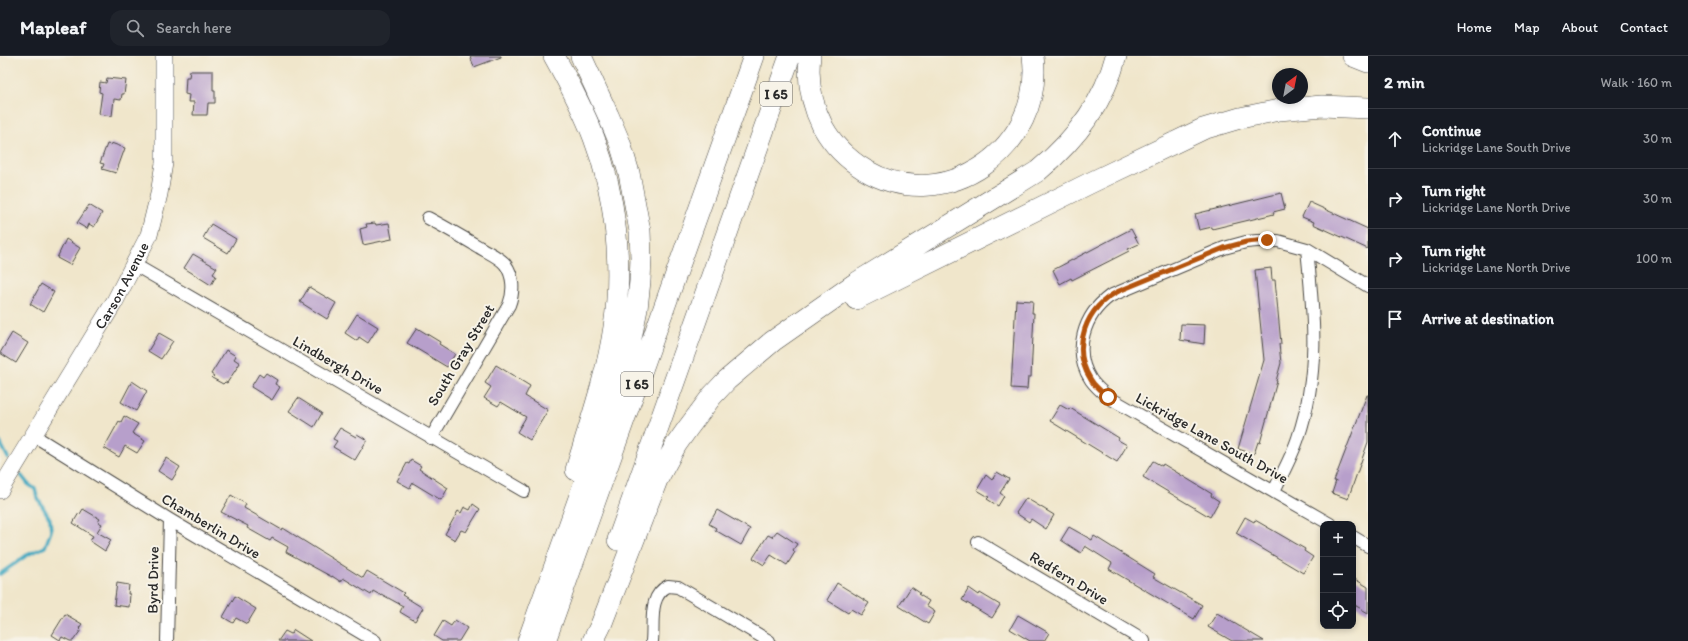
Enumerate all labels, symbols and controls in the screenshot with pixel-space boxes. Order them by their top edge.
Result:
search box [110,10,390,46]
text: Mapleaf [20,16,86,39]
icon: search [124,17,146,39]
text: Search here [156,19,232,37]
text: Home [1457,19,1492,36]
text: Map [1514,19,1540,36]
text: About [1562,19,1598,36]
text: Contact [1620,19,1668,36]
north arrow [1272,68,1308,104]
text: 2 min [1384,72,1424,92]
text: Walk · 160 m [1601,75,1672,90]
road number: I 65 [760,82,792,106]
text: Continue [1422,122,1481,140]
icon: ahead [1384,128,1406,150]
text: 30 m [1643,131,1672,146]
text: Lickridge Lane South Drive [1422,140,1571,155]
text: Turn right [1422,182,1486,200]
icon: right [1384,188,1406,210]
text: 30 m [1643,191,1672,206]
text: Lickridge Lane North Drive [1422,200,1570,215]
route end [1258,231,1276,249]
street label: Carson Avenue [91,239,153,333]
text: Turn right [1422,242,1486,260]
icon: right [1384,248,1406,270]
text: 100 m [1636,251,1672,266]
text: Lickridge Lane North Drive [1422,260,1570,275]
street label: South Gray Street [424,301,499,409]
icon: arrive [1384,308,1406,330]
text: Arrive at destination [1422,310,1554,328]
street label: Lindbergh Drive [289,332,387,398]
road number: I 65 [621,372,653,396]
route start [1099,388,1117,406]
street label: Lickridge Lane South Drive [1133,389,1291,487]
street label: Chamberlin Drive [158,489,264,563]
map controls [1320,521,1356,629]
button: + [1320,521,1356,557]
street label: Byrd Drive [143,546,163,614]
street label: Redfern Drive [1026,547,1112,609]
button: − [1320,557,1356,593]
button: locate [1320,593,1356,629]

